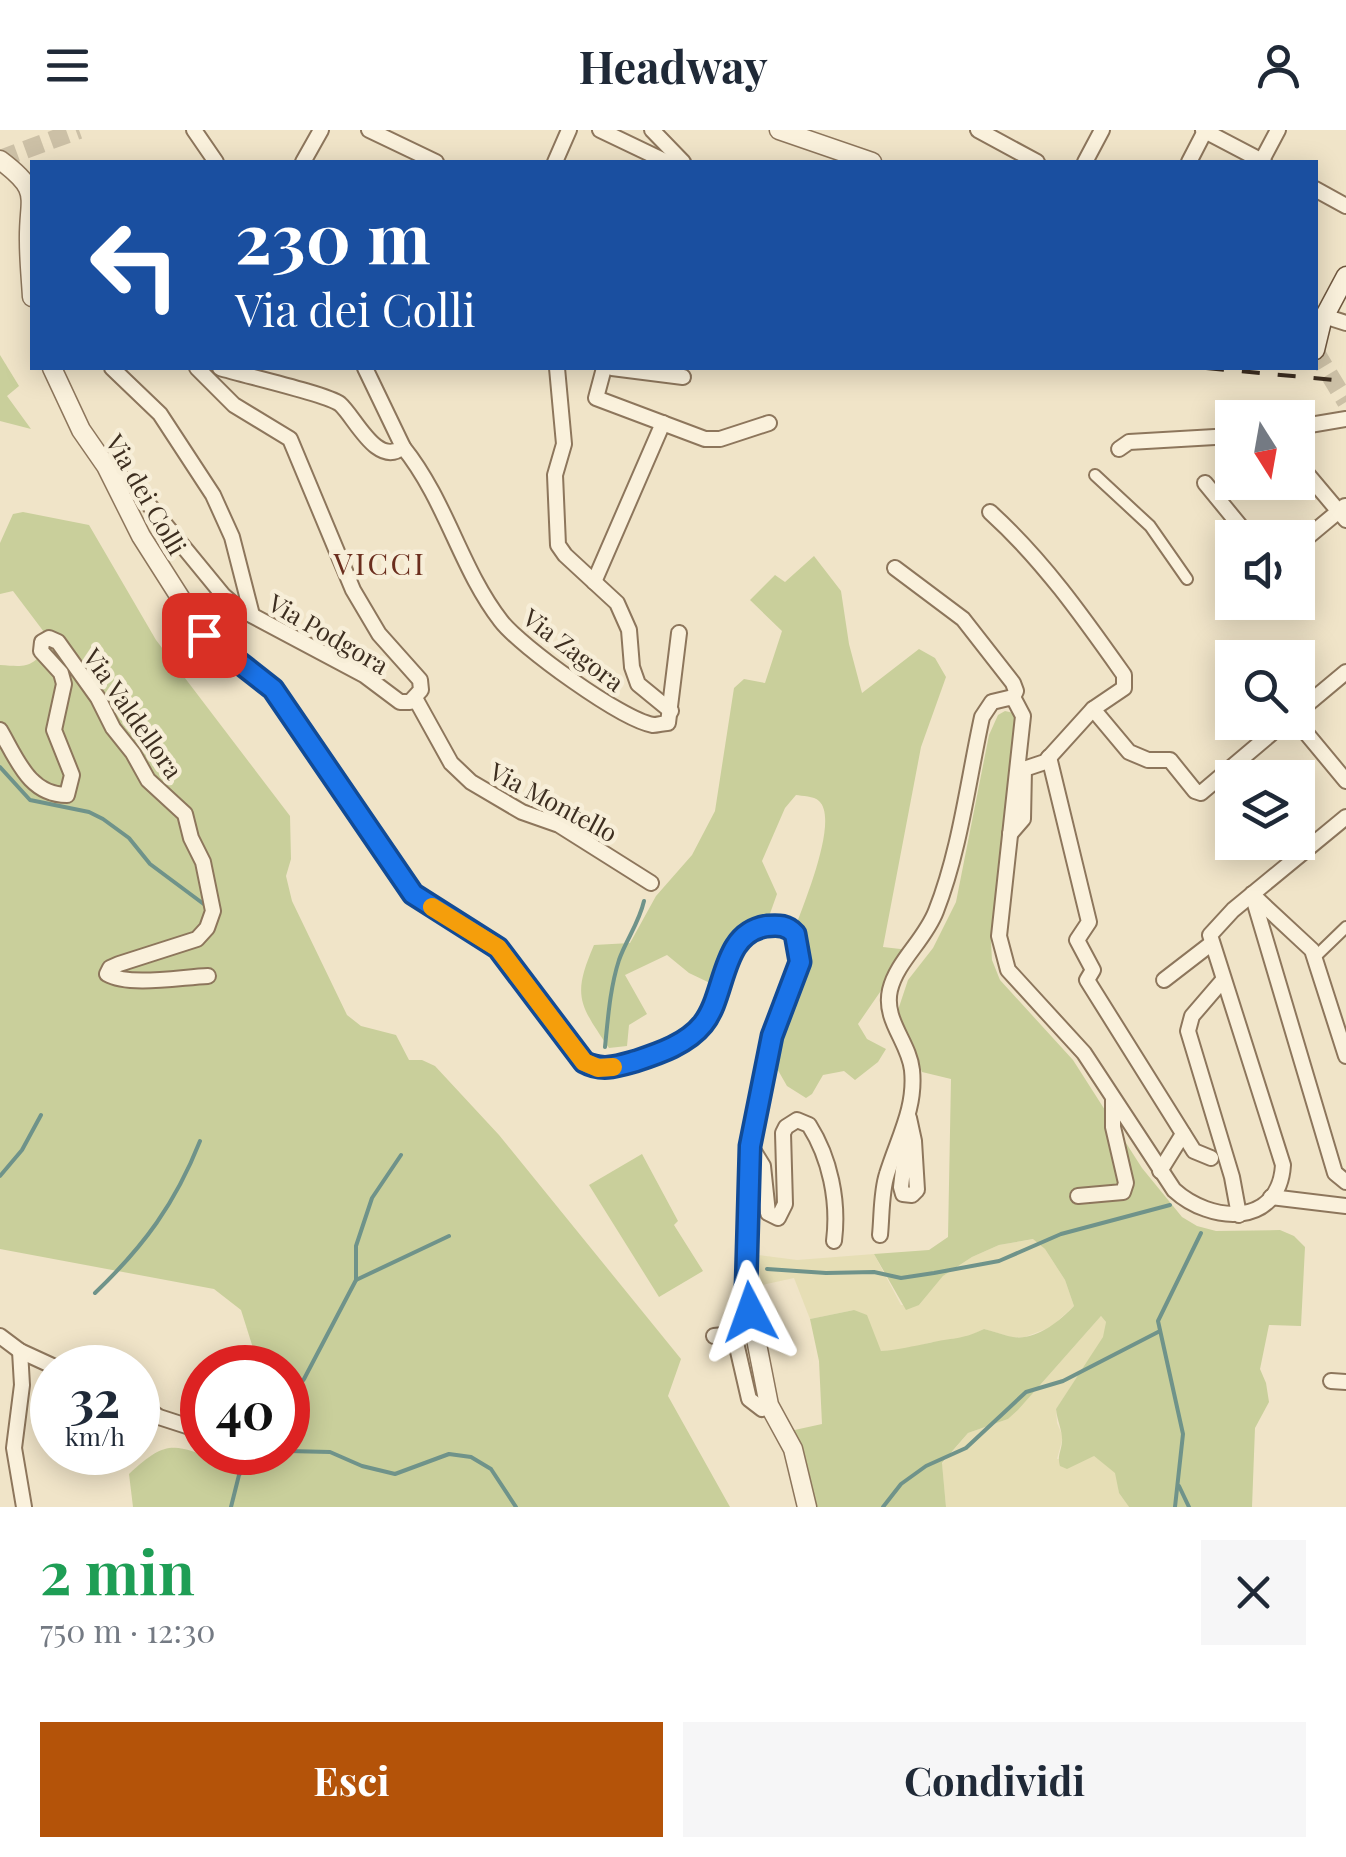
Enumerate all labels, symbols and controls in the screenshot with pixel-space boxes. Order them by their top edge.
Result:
text: Headway [578,35,768,95]
icon: menu [40,38,95,93]
icon: person [1251,38,1306,93]
text: 230 m [235,188,431,282]
icon: left [70,200,200,330]
text: Via dei Colli [235,278,476,338]
north arrow [1215,400,1315,500]
map controls [1215,400,1315,860]
street label: Via dei Colli [99,427,195,560]
button: sound [1215,520,1315,620]
district label: VICCI [333,543,426,583]
street label: Via Podgora [262,585,396,681]
pin [162,593,247,678]
street label: Via Zagora [516,600,632,698]
icon: arrive [177,608,232,663]
street label: Via Valdellora [76,640,191,785]
button: search [1215,640,1315,740]
street label: Via Montello [484,753,624,848]
button: layers [1215,760,1315,860]
position arrow [698,1260,802,1364]
speed limit sign: 40 [180,1345,310,1475]
text: 32 [70,1364,120,1431]
text: km/h [65,1419,125,1452]
text: 2 min [40,1530,195,1610]
button: close [1201,1540,1306,1645]
text: 750 m · 12:30 [40,1608,216,1651]
button: Esci [40,1722,663,1837]
button: Condividi [683,1722,1306,1837]

